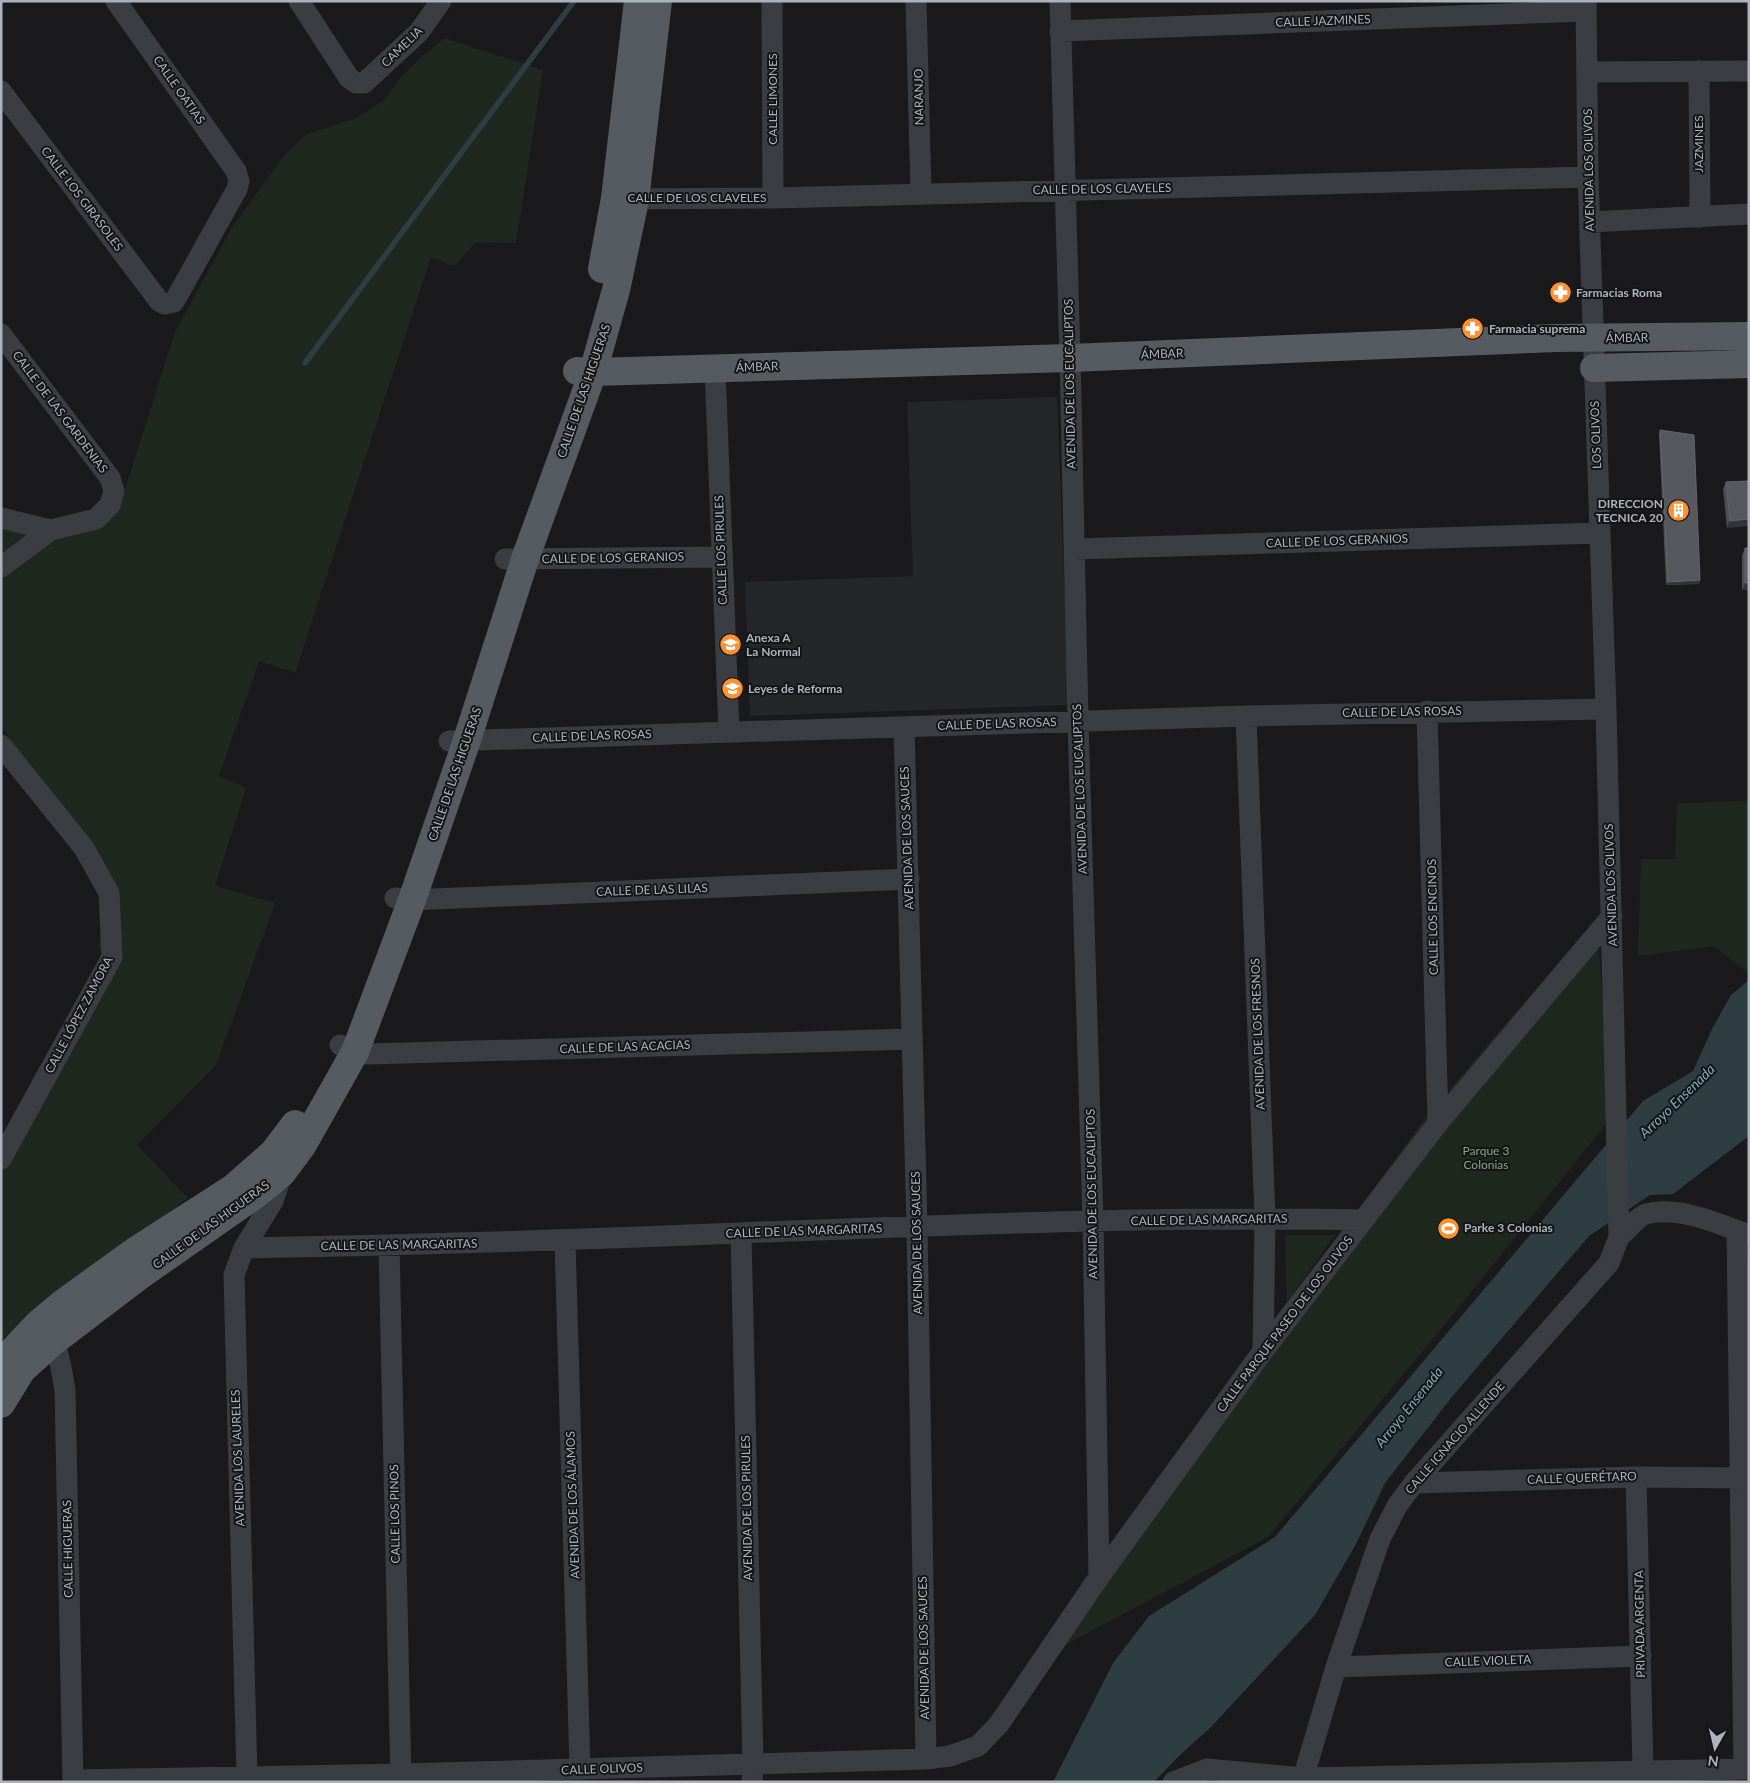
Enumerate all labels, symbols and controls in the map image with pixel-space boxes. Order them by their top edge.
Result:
street label: CALLE JAZMINES [1275,11,1371,30]
street label: CAMELIA [378,23,426,70]
street label: CALLE OATIAS [150,53,209,127]
street label: CALLE LIMONES [765,53,780,145]
street label: NARANJO [910,68,926,126]
street label: AVENIDA LOS OLIVOS [1580,108,1597,232]
street label: JAZMINES [1691,115,1706,173]
street label: CALLE LOS GIRASOLES [38,144,127,254]
street label: CALLE DE LOS CLAVELES [1032,180,1172,197]
street label: CALLE DE LOS CLAVELES [628,190,766,205]
pharmacy icon: Farmacias Roma [1548,281,1572,305]
place label: Farmacias Roma [1576,285,1662,300]
street label: AVENIDA DE LOS EUCALIPTOS [1061,299,1078,469]
pharmacy icon: Farmacia suprema [1461,317,1485,341]
place label: Farmacia suprema [1489,321,1585,336]
street label: CALLE DE LAS HIGUERAS [554,322,614,460]
street label: ÁMBAR [1606,330,1649,345]
street label: ÁMBAR [1140,345,1184,362]
street label: CALLE DE LAS GARDENIAS [10,348,111,476]
street label: ÁMBAR [735,358,779,375]
street label: LOS OLIVOS [1587,401,1604,469]
street label: CALLE LOS PIRULES [711,495,730,605]
place label: DIRECCION TECNICA 20 [1596,496,1663,525]
building icon: DIRECCION TECNICA 20 [1667,499,1691,523]
street label: CALLE DE LOS GERANIOS [1265,531,1408,550]
street label: CALLE DE LOS GERANIOS [542,549,684,566]
place label: Anexa A La Normal [745,630,801,659]
school or university icon: Anexa A La Normal [718,633,742,657]
school or university icon: Leyes de Reforma [720,677,744,701]
place label: Leyes de Reforma [748,681,842,696]
street label: CALLE DE LAS ROSAS [1342,703,1462,720]
street label: AVENIDA DE LOS EUCALIPTOS [1069,704,1090,874]
street label: CALLE DE LAS HIGUERAS [425,705,485,843]
street label: CALLE DE LAS ROSAS [937,714,1057,733]
street label: CALLE DE LAS ROSAS [532,726,652,745]
street label: AVENIDA DE LOS SAUCES [897,766,916,910]
street label: AVENIDA LOS OLIVOS [1601,823,1620,947]
street label: CALLE LOS ENCINOS [1424,859,1441,975]
street label: CALLE DE LAS LILAS [596,880,708,899]
street label: CALLE LÓPEZ ZAMORA [41,953,116,1076]
street label: AVENIDA DE LOS FRESNOS [1247,958,1268,1110]
street label: CALLE DE LAS ACACIAS [559,1037,691,1056]
water label: Arroyo Ensenada [1635,1060,1718,1142]
street label: AVENIDA DE LOS EUCALIPTOS [1083,1109,1100,1279]
park label: Parque 3 Colonias [1463,1143,1509,1172]
street label: AVENIDA DE LOS SAUCES [908,1171,925,1315]
street label: CALLE DE LAS HIGUERAS [149,1177,272,1272]
street label: CALLE DE LAS MARGARITAS [1130,1211,1287,1228]
sports icon: Parke 3 Colonias [1436,1216,1460,1240]
street label: CALLE DE LAS MARGARITAS [725,1220,883,1241]
place label: Parke 3 Colonias [1464,1220,1553,1235]
street label: CALLE PARQUE PASEO DE LOS OLIVOS [1213,1233,1356,1415]
street label: CALLE DE LAS MARGARITAS [320,1236,477,1253]
water label: Arroyo Ensenada [1370,1363,1446,1451]
street label: CALLE IGNACIO ALLENDE [1402,1378,1508,1497]
street label: AVENIDA LOS LAURELES [228,1389,247,1527]
street label: AVENIDA DE LOS ÁLAMOS [562,1431,583,1579]
street label: AVENIDA DE LOS PIRULES [738,1435,755,1581]
street label: CALLE LOS PINOS [386,1464,403,1564]
street label: CALLE QUERÉTARO [1527,1468,1637,1487]
street label: CALLE HIGUERAS [59,1500,76,1598]
street label: PRIVADA ARGENTA [1631,1569,1648,1678]
street label: AVENIDA DE LOS SAUCES [915,1576,932,1720]
street label: CALLE VIOLETA [1444,1651,1532,1670]
north arrow [1690,1723,1740,1773]
text: N [1707,1752,1720,1771]
street label: CALLE OLIVOS [561,1760,643,1777]

